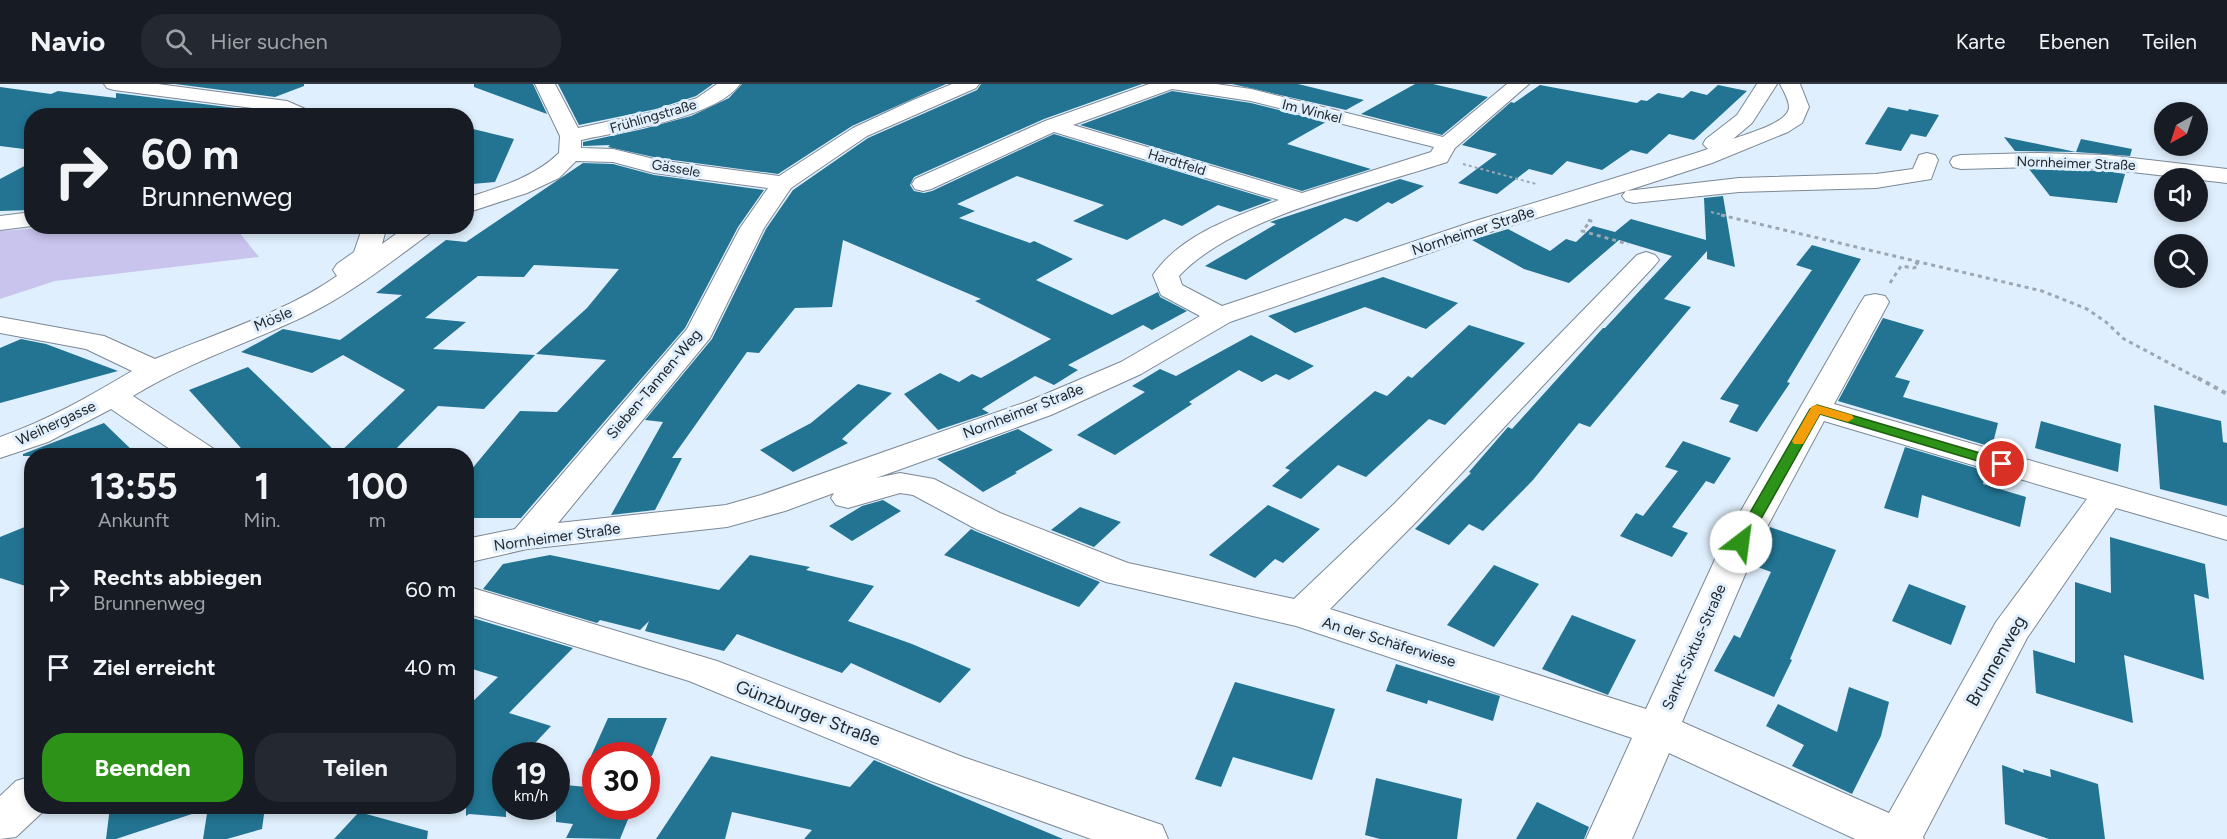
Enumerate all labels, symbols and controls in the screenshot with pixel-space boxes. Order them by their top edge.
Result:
search box [141,14,561,68]
text: Navio [30,24,105,58]
icon: search [162,25,195,58]
text: Hier suchen [210,28,328,55]
text: Karte [1956,29,2005,54]
text: Ebenen [2038,29,2110,54]
text: Teilen [2143,29,2197,54]
street label: Frühlingstraße [608,96,699,137]
street label: Im Winkel [1280,96,1344,127]
north arrow [2154,102,2208,156]
map controls [2154,102,2208,288]
text: 60 m [141,129,239,180]
icon: right [42,132,120,210]
street label: Hardtfeld [1146,146,1208,179]
street label: Nornheimer Straße [2016,153,2136,174]
street label: Gässele [650,156,702,181]
button: sound [2154,168,2208,222]
text: Brunnenweg [141,180,293,213]
street label: Nornheimer Straße [1409,203,1537,259]
button: search [2154,234,2208,288]
street label: Mösle [251,303,295,335]
street label: Sieben-Tannen-Weg [603,325,705,443]
street label: Nornheimer Straße [960,380,1086,442]
street label: Weihergasse [13,397,99,449]
pin [1976,438,2027,489]
icon: arrive [1985,447,2018,480]
text: 13:55 [90,465,178,508]
text: 1 [254,465,270,508]
text: 100 [346,465,408,508]
text: Ankunft [98,508,170,532]
text: Min. [244,508,280,532]
text: m [369,508,386,532]
position arrow [1709,510,1773,574]
street label: Nornheimer Straße [492,519,622,555]
text: Rechts abbiegen [93,564,262,591]
icon: right [42,573,75,606]
text: 60 m [405,576,456,603]
street label: Sankt-Sixtus-Straße [1658,581,1730,713]
text: Brunnenweg [93,591,206,615]
street label: Brunnenweg [1961,612,2031,710]
street label: An der Schäferwiese [1320,613,1458,671]
icon: arrive [42,651,75,684]
text: Ziel erreicht [93,654,216,681]
text: 40 m [404,654,456,681]
street label: Günzburger Straße [732,675,884,751]
button: Beenden [42,733,243,802]
button: Teilen [255,733,456,802]
speed limit sign: 30 [582,742,660,820]
text: 19 [516,755,546,792]
text: km/h [514,787,548,805]

